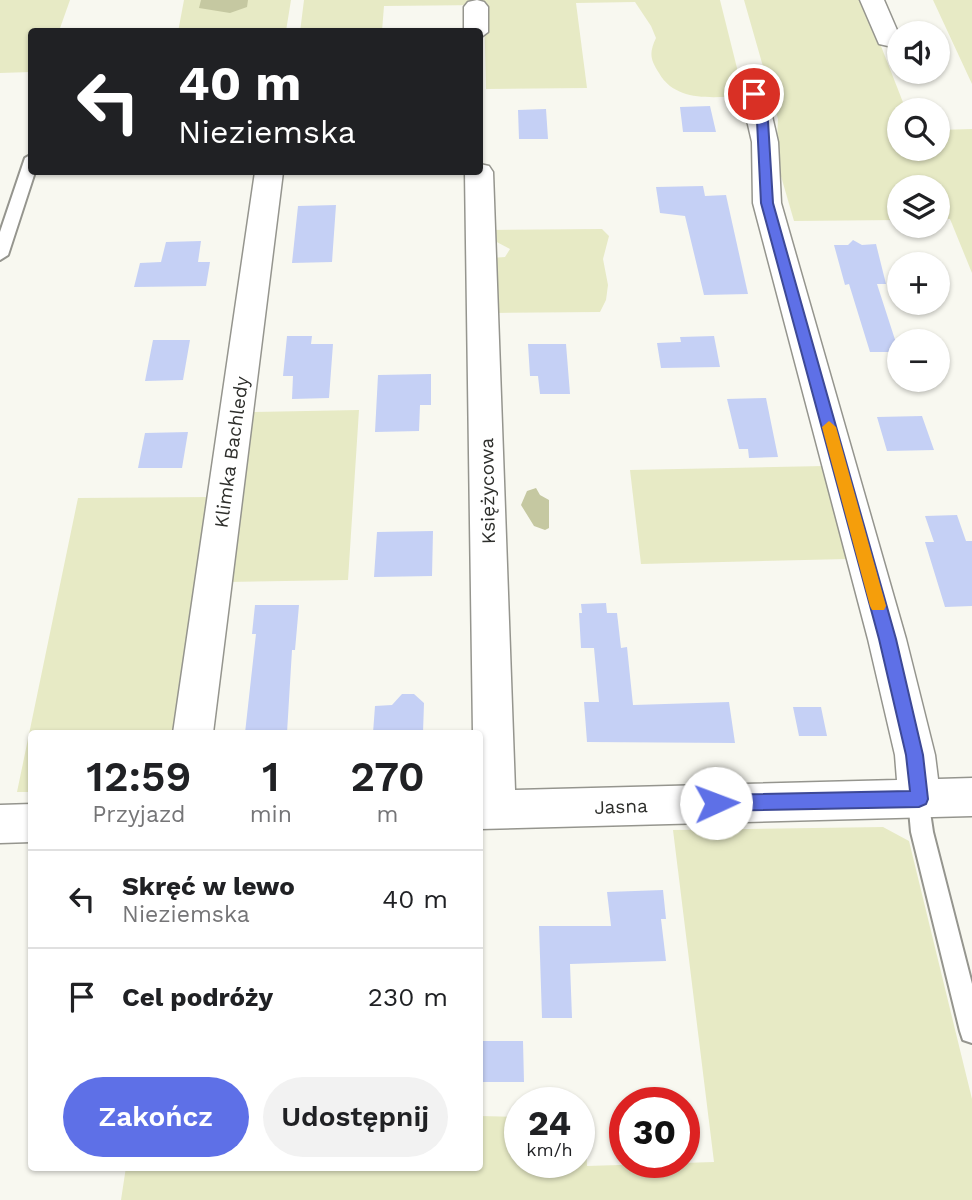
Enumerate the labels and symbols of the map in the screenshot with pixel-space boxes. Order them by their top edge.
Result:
pin [724,64,784,124]
street label: Klimka Bachledy [209,375,254,529]
street label: Księżycowa [475,437,500,544]
position arrow [679,766,753,840]
street label: Jasna [594,794,648,819]
speed limit sign: 30 [609,1087,700,1178]

